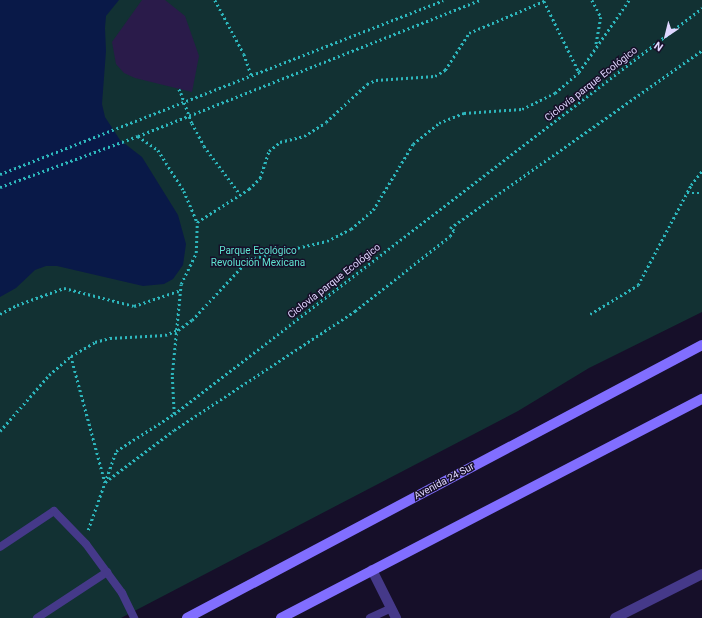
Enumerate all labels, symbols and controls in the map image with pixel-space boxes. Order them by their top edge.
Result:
north arrow [646,16,686,56]
text: N [652,39,666,54]
street label: Ciclovía parque Ecológico [542,44,640,124]
street label: Ciclovía parque Ecológico [285,241,383,321]
park label: Parque Ecológico Revolución Mexicana [211,244,305,268]
street label: Avenida 24 Sur [412,460,476,502]

